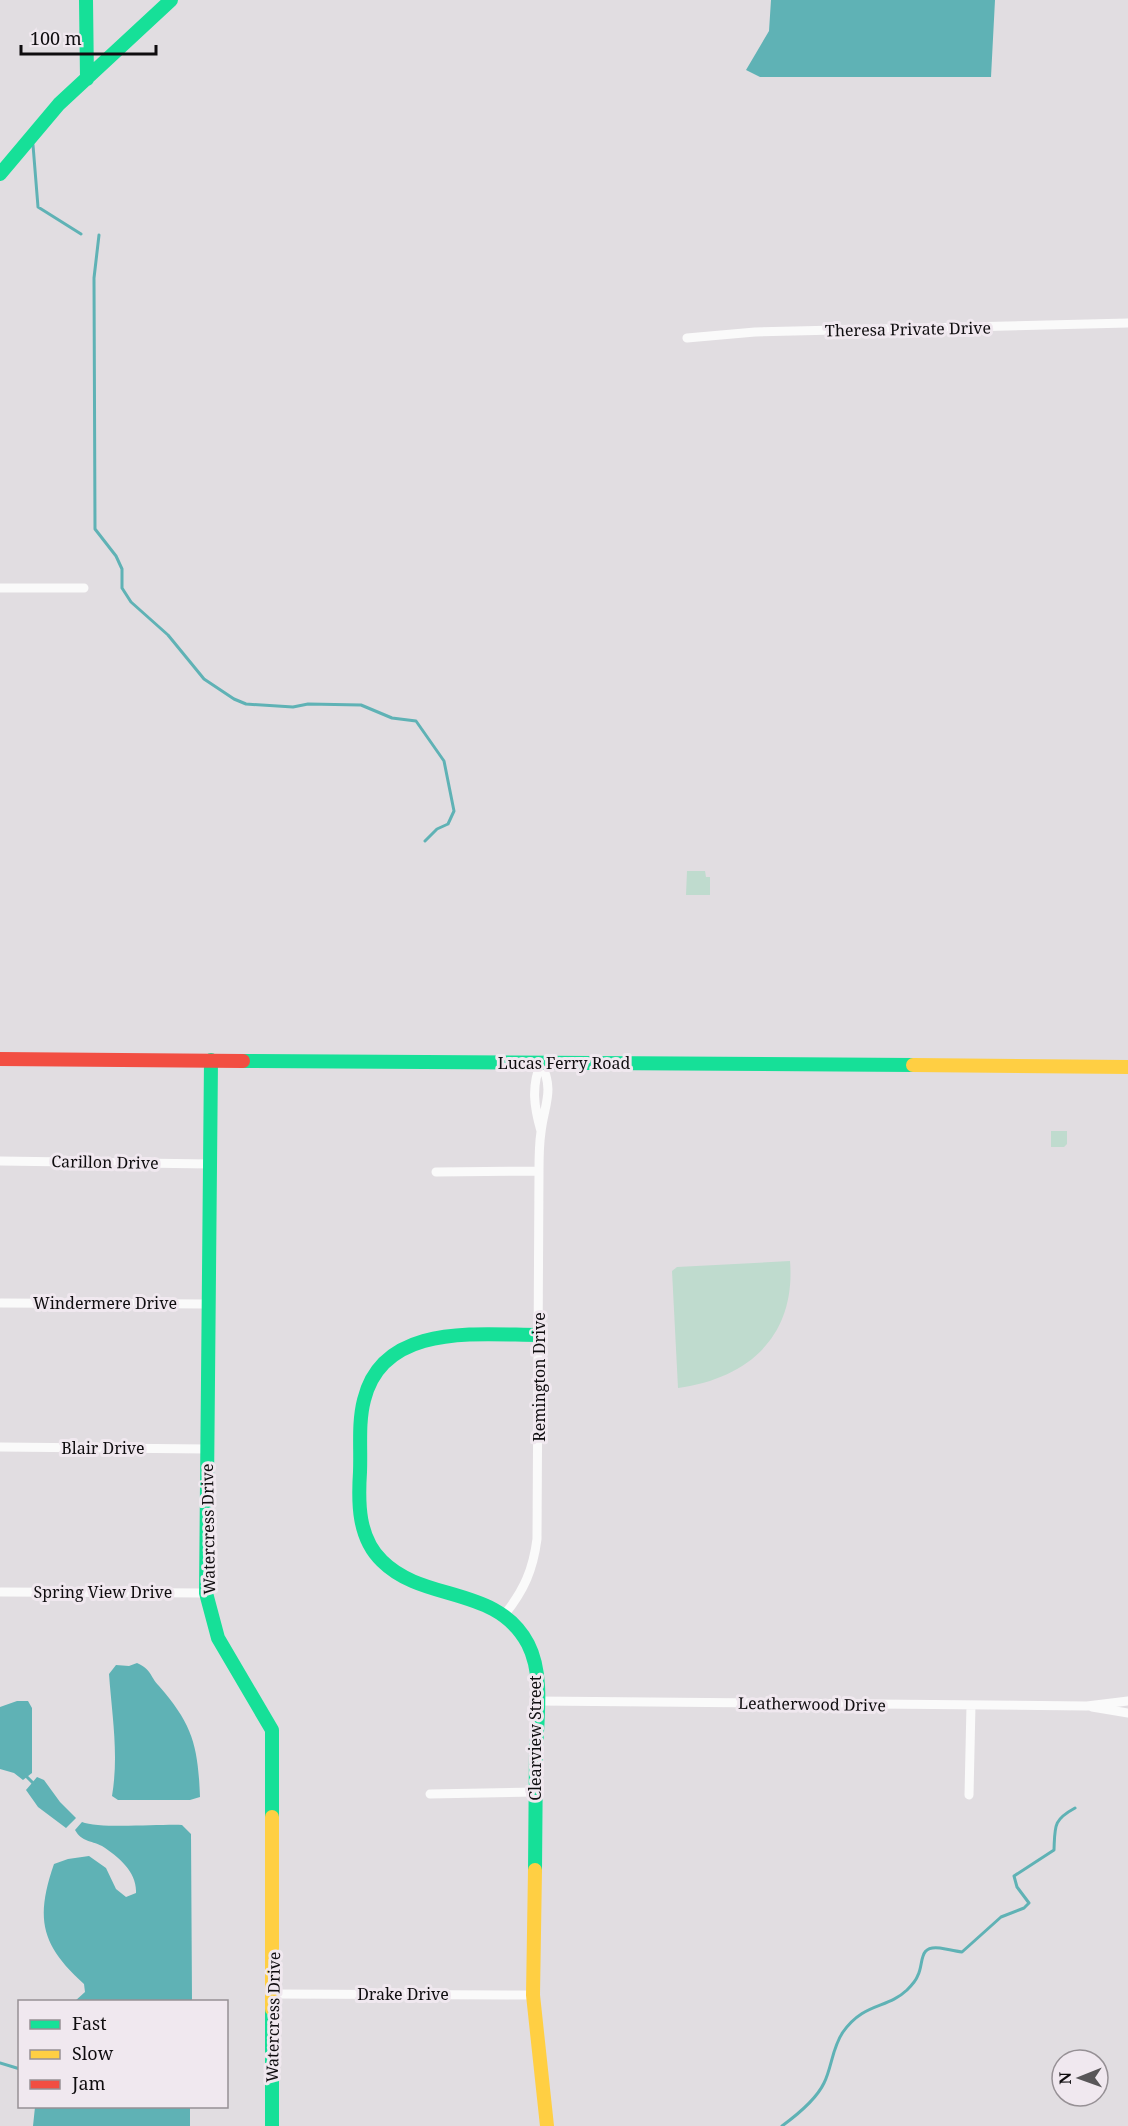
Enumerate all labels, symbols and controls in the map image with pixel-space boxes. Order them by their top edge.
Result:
scale bar [21,18,156,56]
text: 100 m [30,26,82,50]
street label: Theresa Private Drive [825,317,991,341]
street label: Lucas Ferry Road [498,1052,630,1074]
street label: Carillon Drive [51,1150,159,1174]
street label: Windermere Drive [33,1292,177,1314]
street label: Remington Drive [528,1312,550,1442]
street label: Blair Drive [61,1437,145,1459]
street label: Watercress Drive [196,1463,220,1595]
street label: Spring View Drive [34,1581,172,1603]
street label: Clearview Street [524,1675,546,1801]
street label: Leatherwood Drive [738,1692,886,1716]
street label: Watercress Drive [261,1951,285,2083]
street label: Drake Drive [357,1983,449,2005]
legend [18,2000,228,2108]
text: Fast [72,2011,107,2035]
text: Slow [72,2041,114,2065]
north arrow [1050,2048,1110,2108]
text: Jam [71,2071,106,2095]
text: N [1054,2071,1076,2085]

